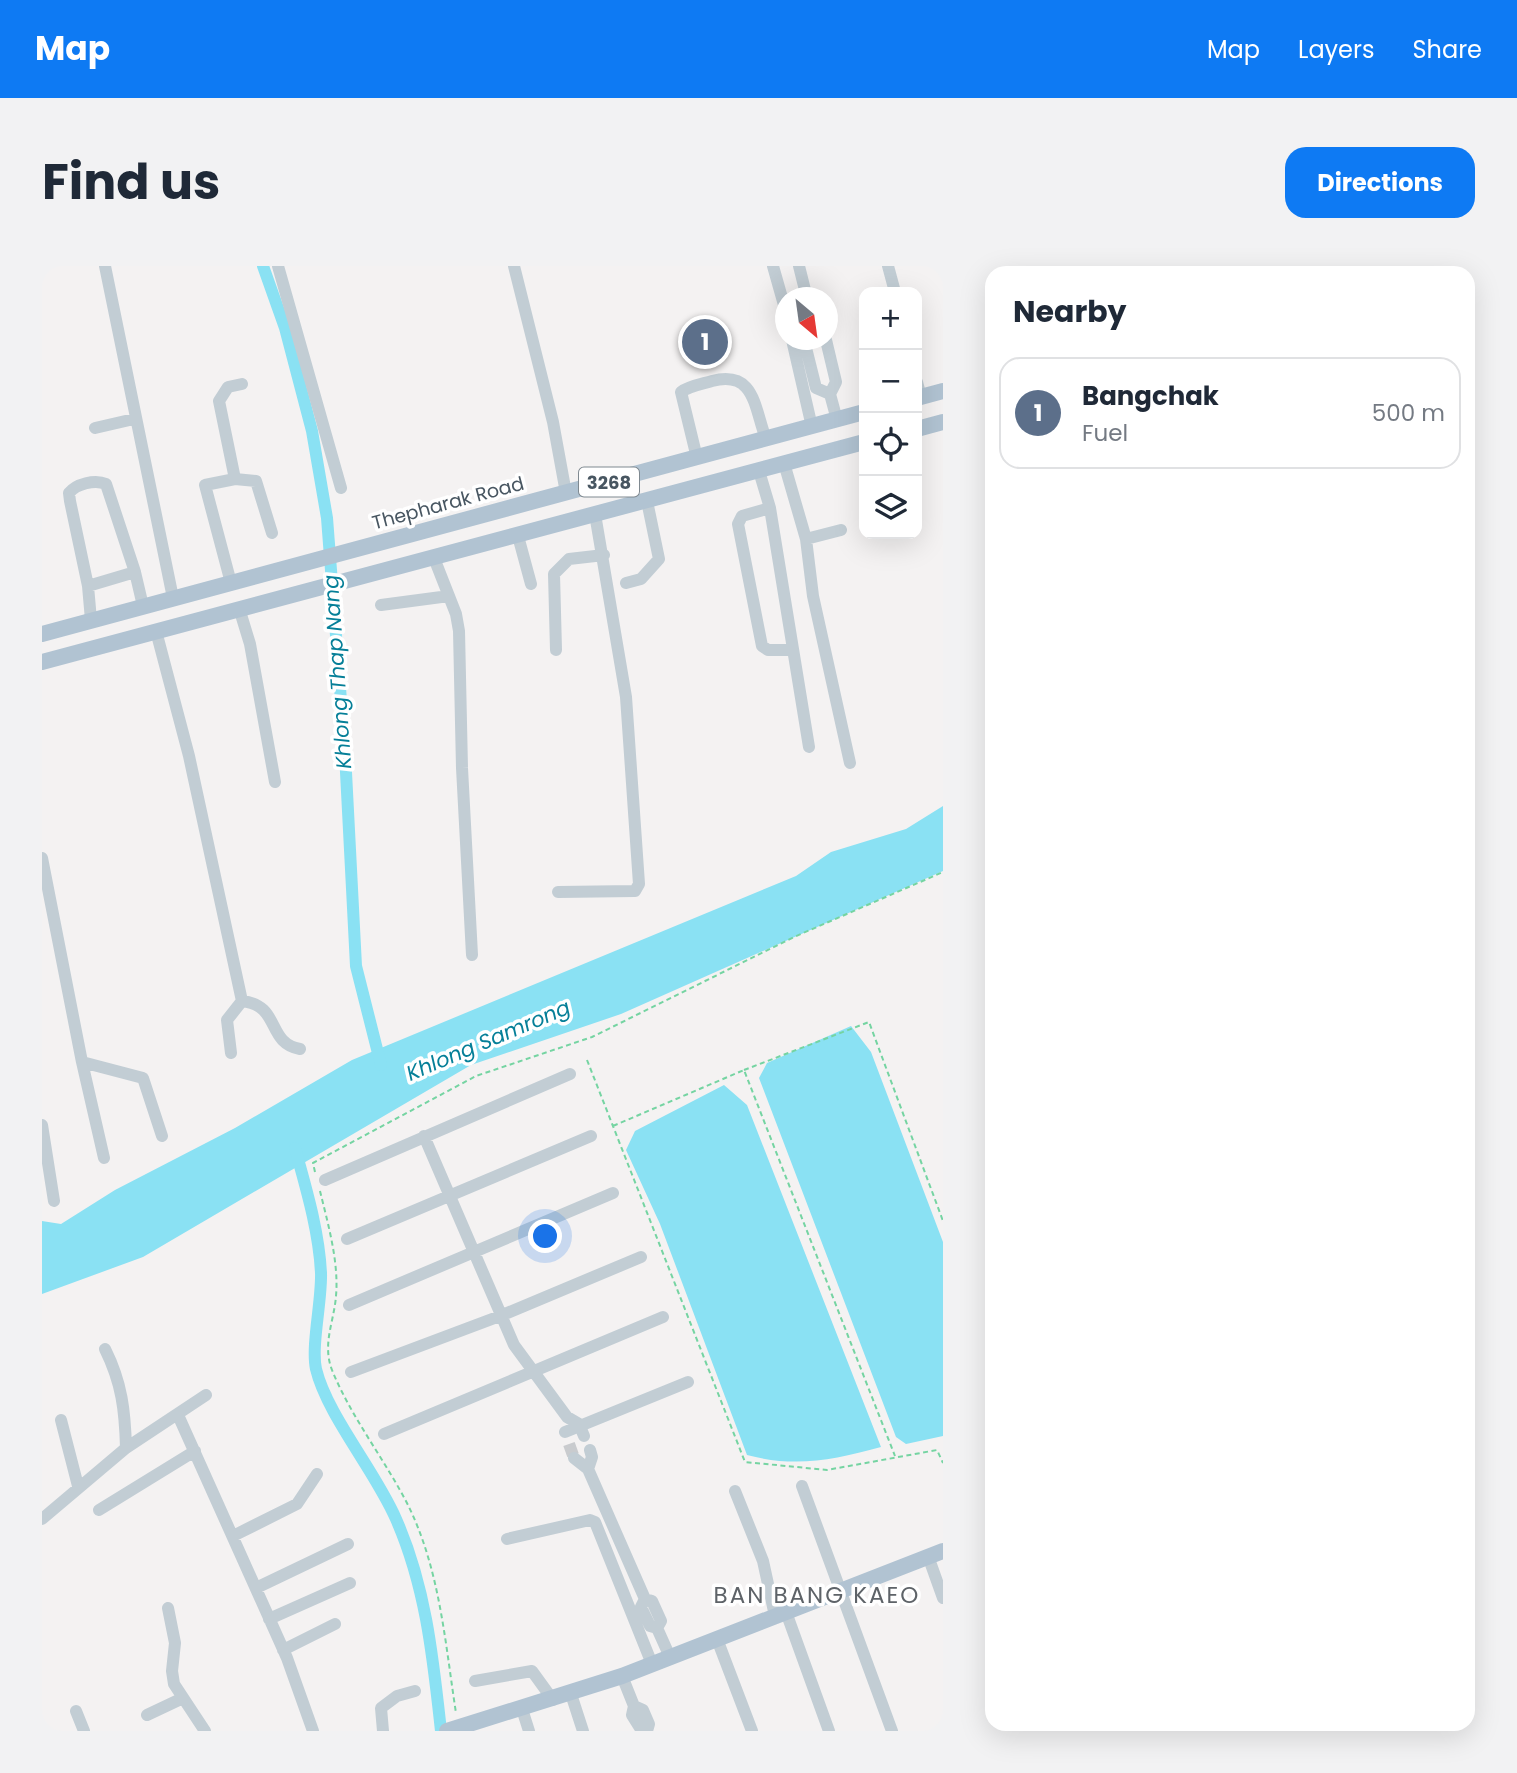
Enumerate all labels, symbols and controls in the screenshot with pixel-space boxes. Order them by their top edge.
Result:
text: Map [35,25,110,72]
text: Map [1207,33,1260,66]
text: Layers [1298,33,1374,66]
text: Share [1412,33,1482,66]
button: Directions [1285,147,1475,218]
text: Find us [42,148,220,216]
north arrow [775,287,838,350]
map controls [859,287,922,539]
button: + [859,287,922,350]
text: Nearby [1013,290,1127,333]
pin: 1 [682,316,728,368]
button: − [859,350,922,413]
text: Bangchak [1082,378,1219,414]
text: 1 [1034,397,1042,429]
text: 500 m [1372,397,1445,429]
button: locate [859,413,922,476]
text: Fuel [1082,417,1128,449]
road number: 3268 [579,468,639,496]
street label: Thepharak Road [369,470,527,536]
button: layers [859,476,922,539]
water label: Khlong Thap Nang [316,574,358,770]
water label: Khlong Samrong [402,992,574,1088]
your location [528,1219,562,1253]
district label: BAN BANG KAEO [714,1579,920,1611]

